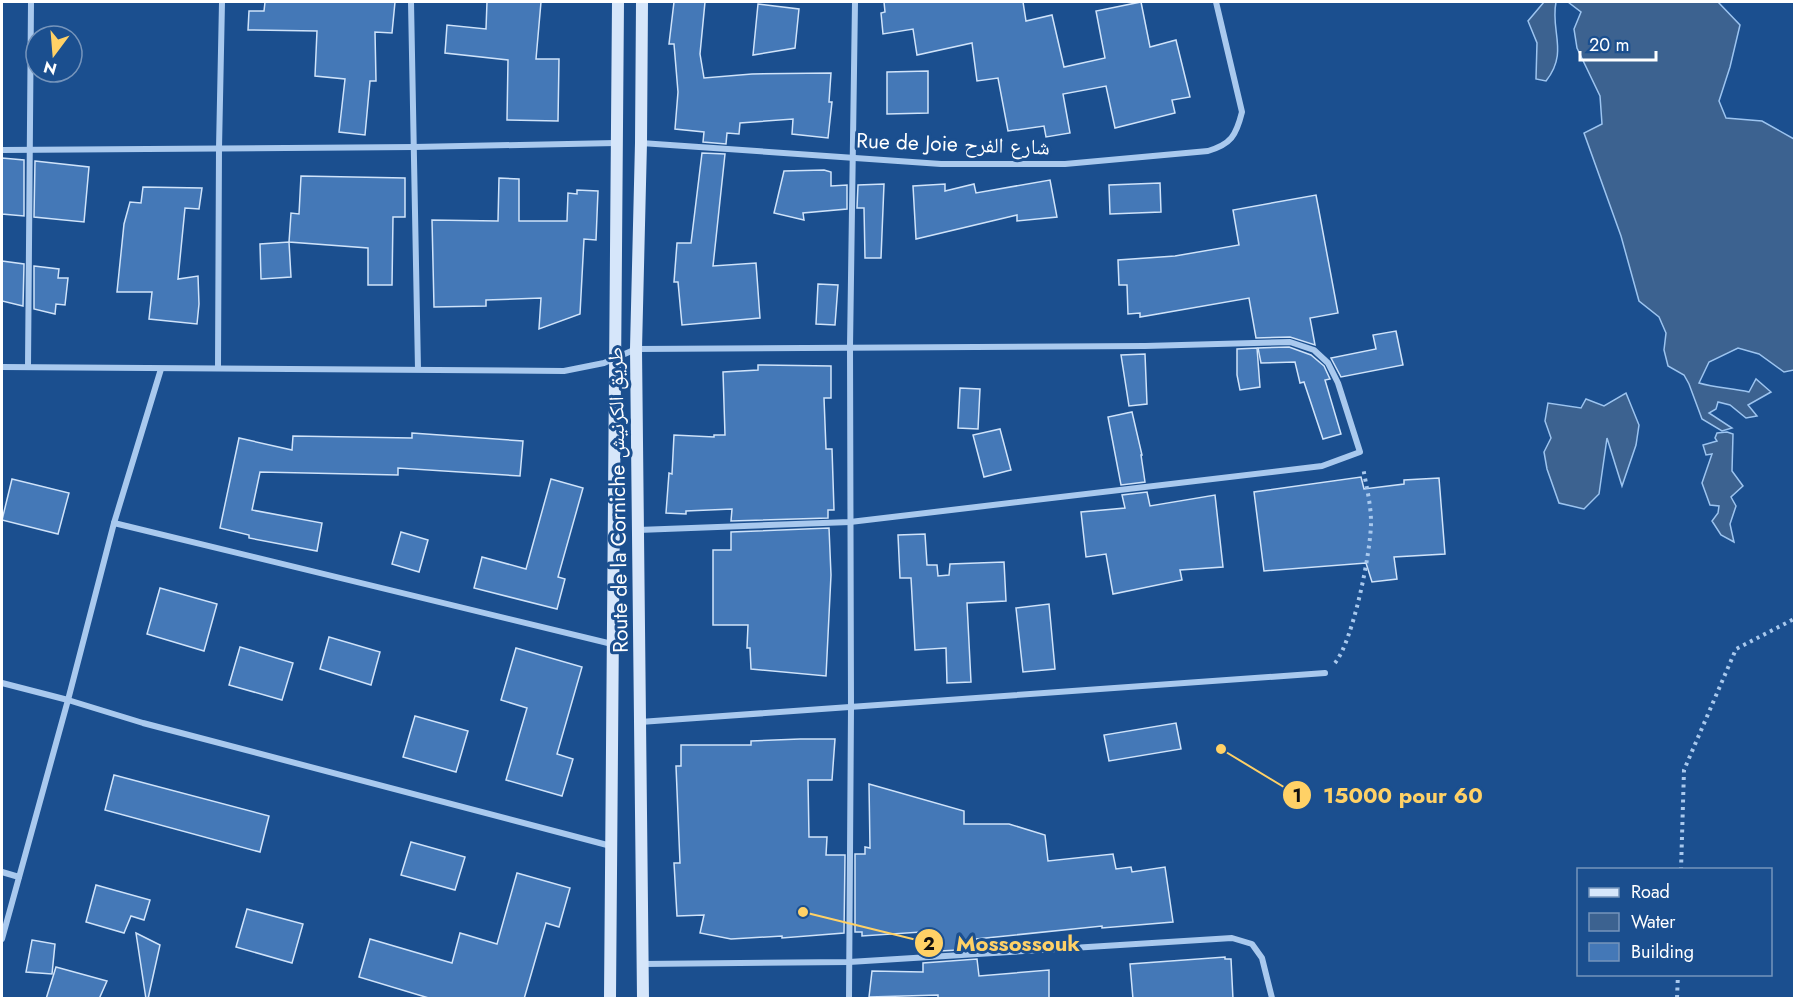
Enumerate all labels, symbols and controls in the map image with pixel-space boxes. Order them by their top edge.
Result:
north arrow [24,24,84,84]
scale bar [1580,24,1656,62]
text: 20 m [1589,32,1629,58]
text: N [41,55,59,81]
street label: Rue de Joie شارع الفرح [856,126,1050,162]
street label: Route de la Corniche طريق الكرنيش [600,347,636,653]
callout: 15000 pour 60 [1282,775,1495,815]
text: 15000 pour 60 [1323,779,1483,811]
text: 1 [1292,783,1302,809]
legend [1577,868,1772,976]
text: Road [1631,879,1670,905]
text: Water [1631,909,1676,935]
callout: Mossossouk [914,923,1092,963]
text: Mossossouk [956,927,1080,959]
text: 2 [923,931,935,957]
text: Building [1631,939,1694,965]

